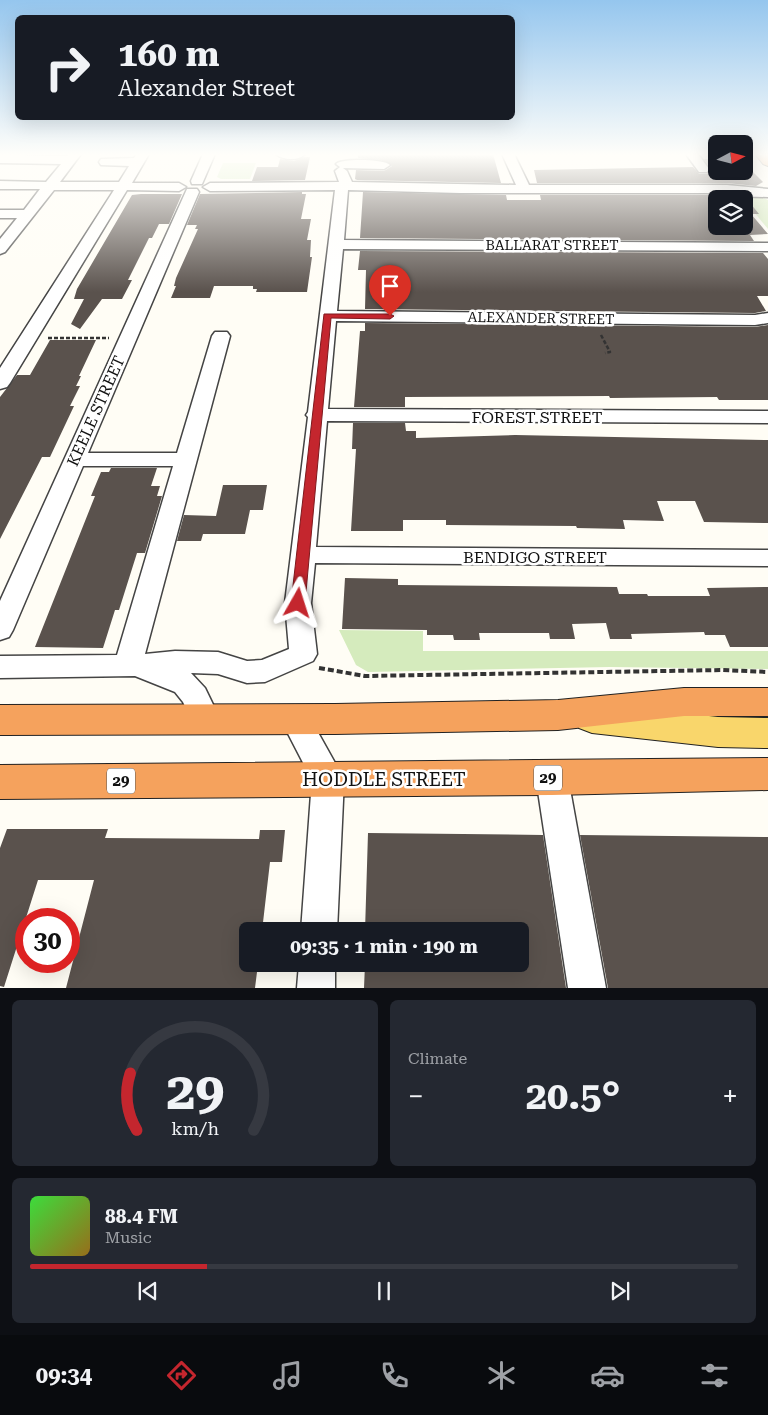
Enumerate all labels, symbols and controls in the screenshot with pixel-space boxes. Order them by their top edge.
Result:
text: 160 m [118,34,219,75]
icon: right [35,35,100,100]
text: Alexander Street [118,76,295,101]
north arrow [708,135,752,180]
map controls [708,135,753,235]
button: layers [708,190,753,235]
street label: BALLARAT STREET [485,237,619,253]
pin [369,265,411,316]
icon: arrive [376,272,404,300]
street label: ALEXANDER STREET [468,309,614,327]
street label: KEELE STREET [63,353,129,469]
street label: FOREST STREET [472,408,603,427]
street label: BENDIGO STREET [463,548,607,567]
position arrow [271,576,323,628]
road number: 29 [534,766,562,790]
road number: 29 [107,768,135,794]
street label: HODDLE STREET [302,768,466,791]
speed limit sign: 30 [15,908,80,973]
text: 09:35 · 1 min · 190 m [290,935,478,958]
text: Climate [408,1049,467,1068]
text: 29 [166,1061,224,1122]
text: 20.5° [526,1074,620,1118]
text: − [408,1080,424,1113]
text: + [722,1080,738,1113]
text: km/h [171,1118,219,1139]
text: 88.4 FM [105,1205,178,1228]
text: Music [105,1228,152,1247]
icon: previous [134,1277,162,1305]
icon: pause [370,1277,398,1305]
icon: next [606,1277,634,1305]
icon: directions [164,1358,199,1393]
icon: music [270,1358,305,1393]
icon: phone [377,1358,412,1393]
icon: climate [484,1358,519,1393]
icon: car [590,1358,625,1393]
icon: filters [697,1358,732,1393]
text: 09:34 [36,1363,92,1388]

